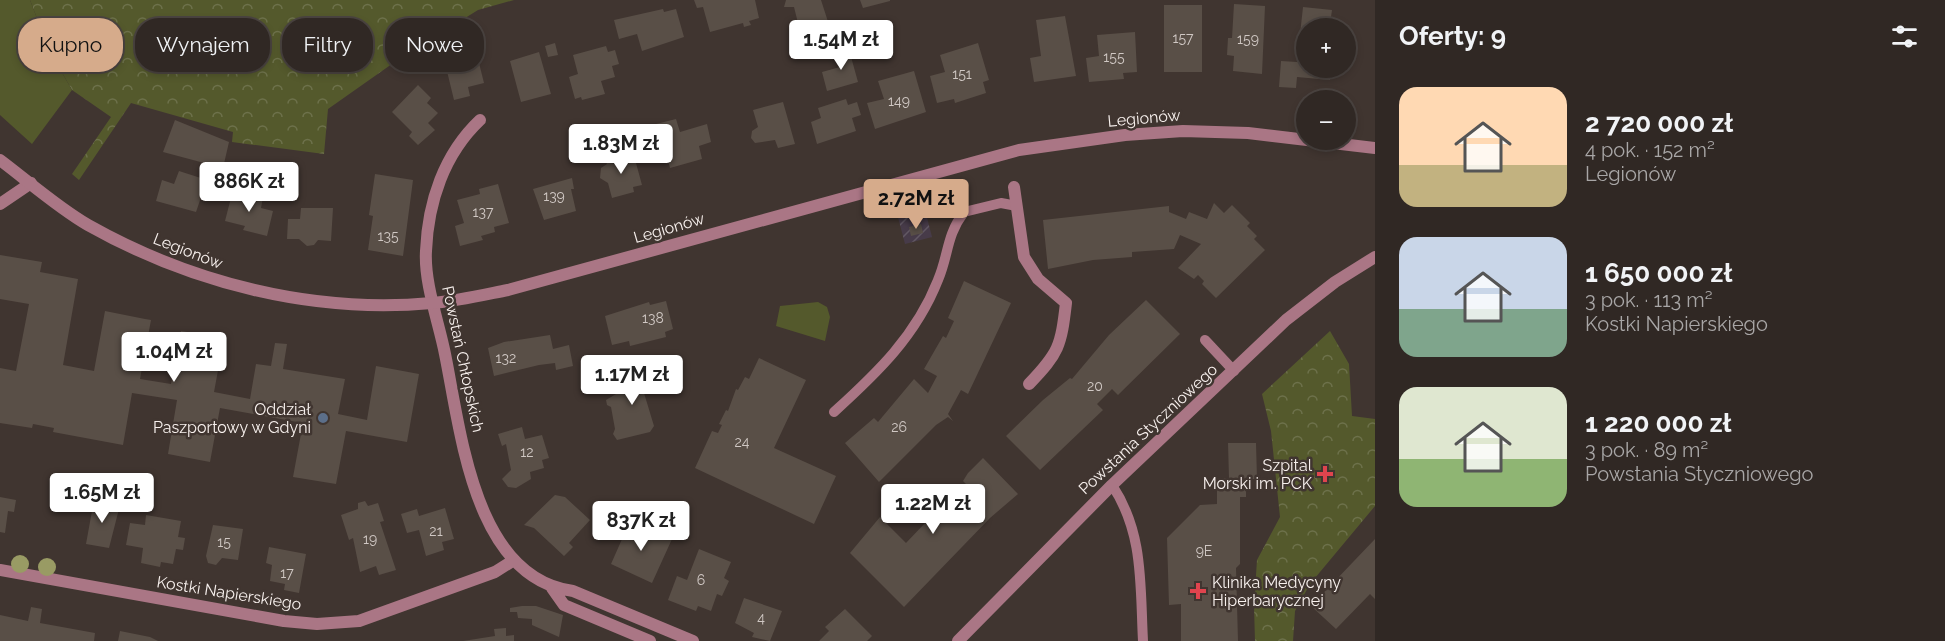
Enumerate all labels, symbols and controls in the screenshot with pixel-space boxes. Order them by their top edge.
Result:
chip: Kupno [18,18,123,72]
chip: Wynajem [135,18,270,72]
chip: Filtry [282,18,373,72]
chip: Nowe [385,18,484,72]
map controls [1296,18,1356,150]
button: + [1296,18,1356,78]
pin: 1.54M zł [779,20,903,71]
icon: filters [1888,20,1921,53]
text: Oferty: 9 [1399,21,1506,51]
text: 1.54M zł [803,27,879,51]
house number: 157 [1172,30,1194,46]
house number: 159 [1237,31,1259,47]
house number: 155 [1103,49,1125,65]
house number: 151 [952,66,972,82]
button: − [1296,90,1356,150]
house number: 149 [888,93,910,109]
street label: Legionów [1107,105,1181,131]
text: 2 720 000 zł [1585,108,1733,138]
icon: home [1447,111,1519,183]
pin: 1.83M zł [559,124,683,175]
text: 1.83M zł [583,131,659,155]
text: 4 pok. · 152 m² [1585,138,1715,162]
pin: 886K zł [194,162,304,213]
text: Legionów [1585,162,1676,186]
text: 886K zł [214,169,284,193]
pin: 2.72M zł [854,179,978,230]
text: 2.72M zł [878,186,954,210]
house number: 139 [543,188,565,204]
house number: 137 [473,204,494,220]
street label: Legionów [631,209,707,247]
house number: 135 [377,228,399,244]
street label: Legionów [151,229,225,273]
text: 1 650 000 zł [1585,258,1732,288]
icon: home [1447,261,1519,333]
street label: Powstań Chłopskich [438,284,488,434]
text: 3 pok. · 113 m² [1585,288,1712,312]
house number: 138 [642,310,664,326]
text: Kostki Napierskiego [1585,312,1768,336]
pin: 1.04M zł [112,332,236,383]
text: 1.04M zł [136,339,212,363]
house number: 132 [496,350,516,366]
pin: 1.17M zł [570,355,694,406]
street label: Powstania Styczniowego [1075,360,1221,498]
text: 1.17M zł [595,362,669,386]
house number: 20 [1087,378,1103,394]
place label: Oddział Paszportowy w Gdyni [153,400,311,437]
text: 1 220 000 zł [1585,408,1732,438]
marker: Oddział Paszportowy w Gdyni [316,411,330,425]
icon: home [1447,411,1519,483]
house number: 26 [891,419,907,435]
house number: 24 [735,434,750,450]
text: 3 pok. · 89 m² [1585,438,1708,462]
house number: 12 [520,444,534,460]
place label: Szpital Morski im. PCK [1203,456,1313,493]
text: Powstania Styczniowego [1585,462,1813,486]
marker: Szpital Morski im. PCK [1316,465,1334,483]
pin: 1.65M zł [40,473,164,524]
text: 1.65M zł [64,480,140,504]
pin: 1.22M zł [871,484,995,535]
text: 1.22M zł [895,491,971,515]
pin: 837K zł [586,501,696,552]
text: 837K zł [606,508,676,532]
house number: 21 [429,523,443,539]
house number: 19 [363,531,377,547]
house number: 15 [217,534,231,550]
house number: 9E [1196,543,1212,559]
house number: 17 [280,565,294,581]
street label: Kostki Napierskiego [155,572,303,614]
house number: 6 [697,572,705,588]
place label: Klinika Medycyny Hiperbarycznej [1212,573,1341,610]
marker: Klinika Medycyny Hiperbarycznej [1189,582,1207,600]
house number: 4 [757,610,765,626]

